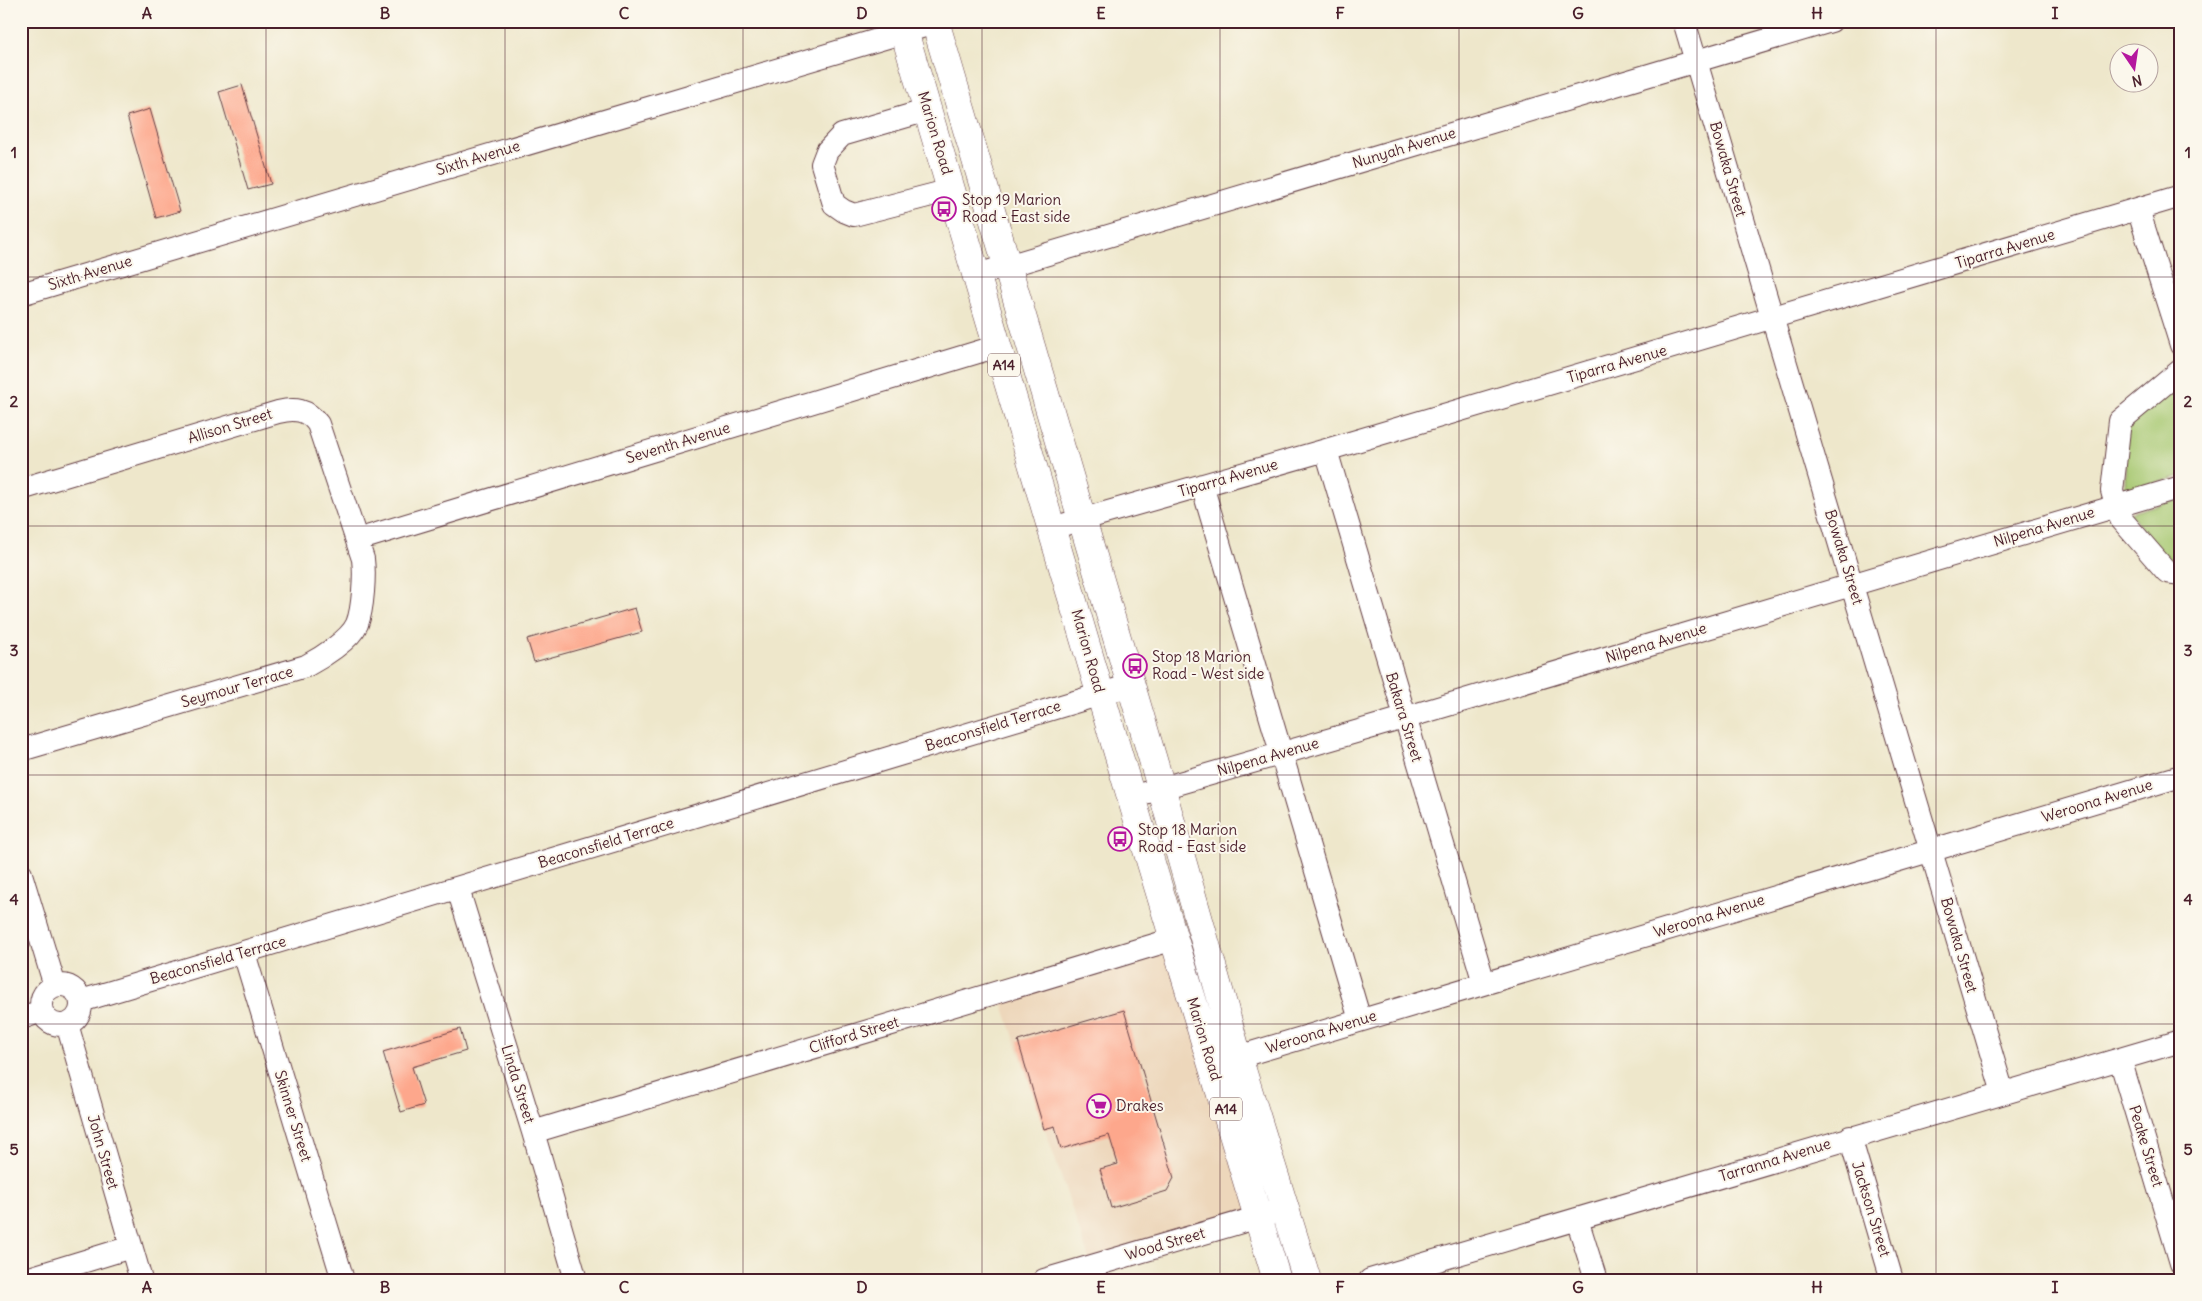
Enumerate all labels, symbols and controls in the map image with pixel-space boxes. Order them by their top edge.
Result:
text: A [142,3,152,23]
text: B [380,3,391,23]
text: C [619,3,630,23]
text: D [856,3,868,23]
text: E [1096,3,1106,23]
text: F [1335,3,1345,23]
text: G [1572,3,1584,23]
text: H [1811,3,1823,23]
text: I [2052,3,2059,23]
north arrow [2110,42,2160,92]
text: N [2130,71,2144,91]
street label: Marion Road [914,89,957,177]
street label: Bowaka Street [1706,119,1751,219]
street label: Nunyah Avenue [1350,123,1458,172]
street label: Sixth Avenue [434,136,522,179]
text: 1 [11,142,17,162]
text: 1 [2185,142,2191,162]
place label: Stop 19 Marion Road - East side [962,190,1070,226]
bus stop icon: Stop 19 Marion Road - East side [931,196,957,222]
street label: Tiparra Avenue [1953,224,2057,273]
street label: Sixth Avenue [46,251,134,294]
street label: Tiparra Avenue [1565,340,1669,387]
road number: A14 [988,354,1020,376]
text: 2 [10,391,19,411]
text: 2 [2184,391,2193,411]
street label: Allison Street [185,404,274,447]
street label: Seventh Avenue [623,418,732,467]
street label: Tiparra Avenue [1176,454,1280,501]
street label: Nilpena Avenue [1991,502,2097,551]
street label: Bowaka Street [1821,507,1868,607]
street label: Marion Road [1068,607,1110,695]
street label: Nilpena Avenue [1603,618,1709,667]
text: 3 [9,640,19,660]
text: 3 [2183,640,2193,660]
place label: Stop 18 Marion Road - West side [1152,647,1264,683]
bus stop icon: Stop 18 Marion Road - West side [1122,653,1148,679]
street label: Seymour Terrace [179,661,295,712]
street label: Bakara Street [1382,670,1427,764]
street label: Beaconsfield Terrace [923,696,1063,755]
street label: Nilpena Avenue [1215,733,1321,780]
street label: Weroona Avenue [2039,775,2155,826]
street label: Beaconsfield Terrace [536,813,676,872]
place label: Stop 18 Marion Road - East side [1138,820,1246,856]
bus stop icon: Stop 18 Marion Road - East side [1107,826,1133,852]
text: 4 [9,889,19,909]
text: 4 [2183,889,2193,909]
street label: Weroona Avenue [1651,890,1767,941]
street label: Bowaka Street [1937,895,1982,995]
street label: Beaconsfield Terrace [148,931,288,988]
street label: Marion Road [1183,995,1226,1083]
street label: Weroona Avenue [1263,1006,1379,1057]
street label: Clifford Street [807,1012,901,1057]
street label: Linda Street [498,1042,539,1125]
street label: Skinner Street [271,1068,316,1164]
supermarket icon: Drakes [1086,1093,1112,1119]
place label: Drakes [1116,1096,1164,1115]
road number: A14 [1210,1098,1242,1120]
street label: Peake Street [2125,1103,2168,1189]
street label: John Street [84,1112,123,1191]
street label: Tarranna Avenue [1717,1133,1833,1186]
text: 5 [9,1139,19,1159]
text: 5 [2183,1139,2193,1159]
street label: Jackson Street [1848,1159,1895,1259]
street label: Wood Street [1123,1223,1207,1264]
text: A [142,1277,152,1297]
text: B [380,1277,391,1297]
text: C [619,1277,630,1297]
text: D [856,1277,868,1297]
text: E [1096,1277,1106,1297]
text: F [1335,1277,1345,1297]
text: G [1572,1277,1584,1297]
text: H [1811,1277,1823,1297]
text: I [2052,1277,2059,1297]

